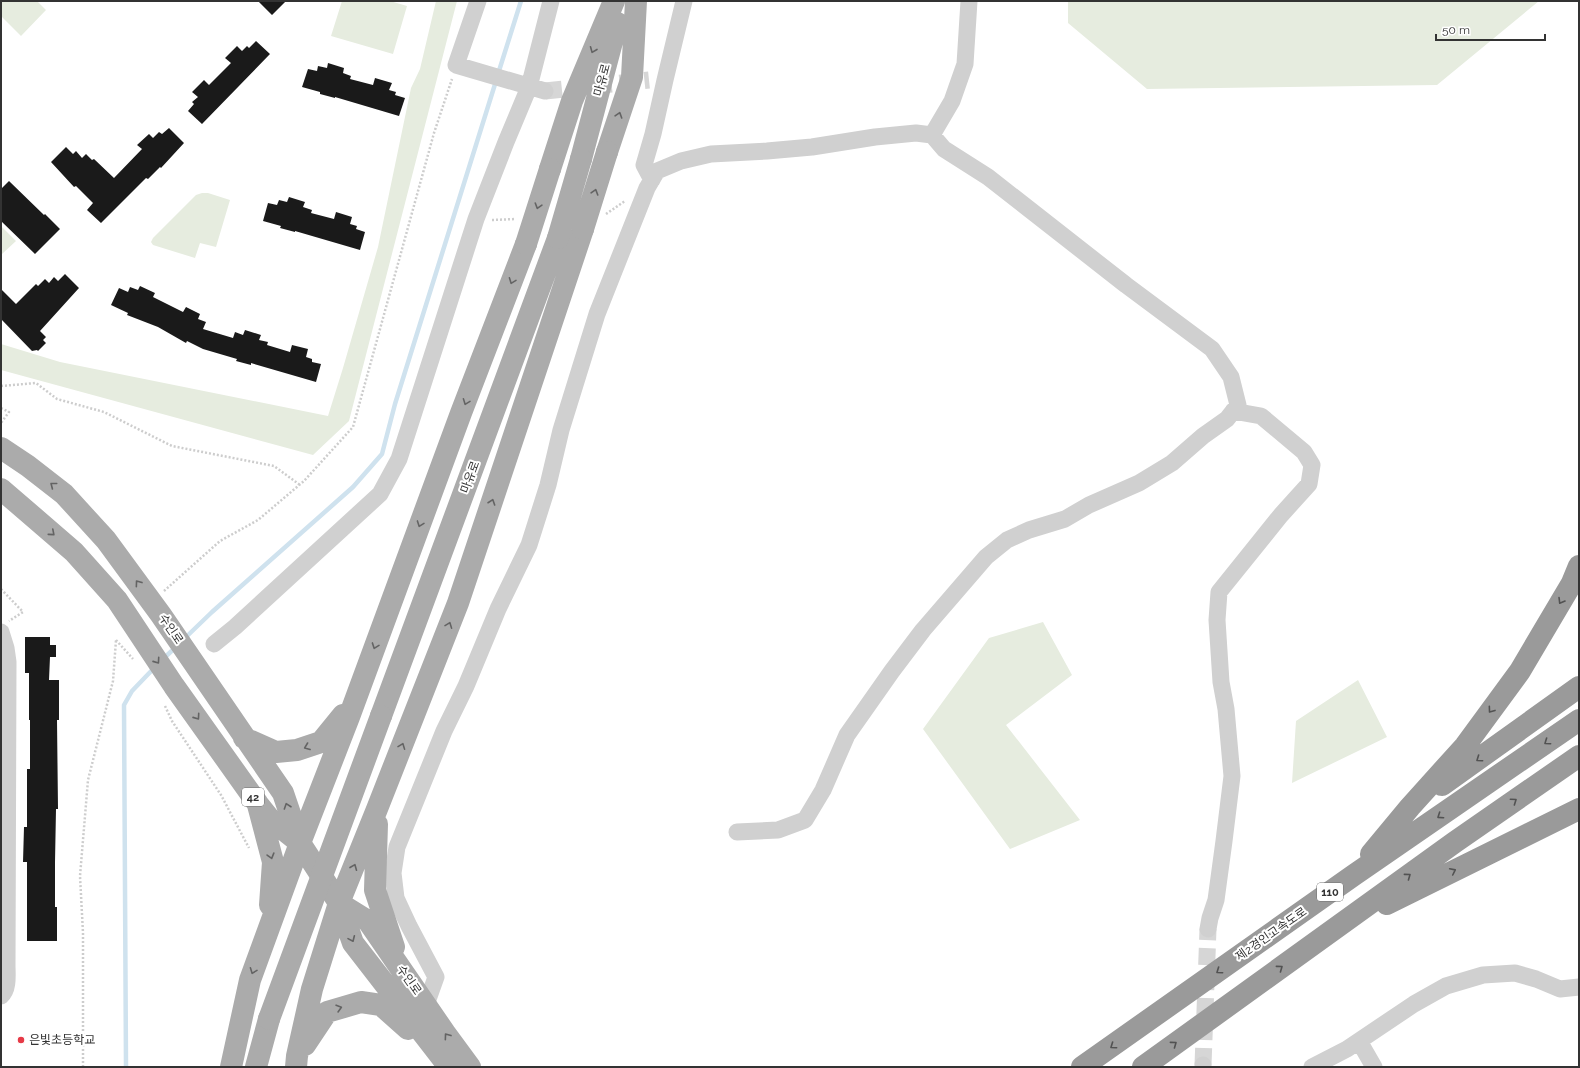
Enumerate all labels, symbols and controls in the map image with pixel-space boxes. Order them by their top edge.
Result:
scale bar [1436,16,1545,42]
text: 50 m [1442,23,1470,37]
one-way arrow [590,46,598,53]
street label: 마유로 [591,62,613,98]
one-way arrow [614,112,623,119]
one-way arrow [590,189,598,196]
one-way arrow [534,202,543,209]
one-way arrow [509,277,517,284]
one-way arrow [462,398,470,405]
street label: 마유로 [458,459,482,495]
one-way arrow [51,483,58,490]
one-way arrow [487,499,496,506]
one-way arrow [417,520,425,527]
one-way arrow [47,528,54,535]
one-way arrow [136,581,143,588]
one-way arrow [1559,597,1566,604]
street label: 수인로 [156,611,186,647]
one-way arrow [445,621,453,628]
one-way arrow [372,642,380,649]
one-way arrow [152,656,159,663]
one-way arrow [1489,706,1496,713]
one-way arrow [192,713,199,720]
one-way arrow [1544,737,1551,745]
one-way arrow [304,742,311,750]
one-way arrow [398,742,406,749]
one-way arrow [1476,754,1483,762]
road number: 42 [242,788,264,806]
one-way arrow [1510,799,1517,806]
one-way arrow [284,802,292,809]
one-way arrow [1437,811,1444,819]
one-way arrow [266,852,275,859]
one-way arrow [349,863,357,870]
one-way arrow [1449,868,1457,876]
one-way arrow [1404,873,1411,881]
road number: 110 [1317,883,1343,901]
street label: 제2경인고속도로 [1233,904,1309,964]
one-way arrow [348,936,356,943]
street label: 수인로 [394,962,424,998]
one-way arrow [1216,966,1223,973]
one-way arrow [1276,966,1283,973]
one-way arrow [250,968,258,975]
one-way arrow [335,1004,342,1013]
place label: 은빛초등학교 [29,1033,95,1047]
one-way arrow [445,1033,452,1040]
marker: 은빛초등학교 [16,1035,26,1045]
one-way arrow [1110,1041,1117,1048]
one-way arrow [1170,1042,1177,1049]

